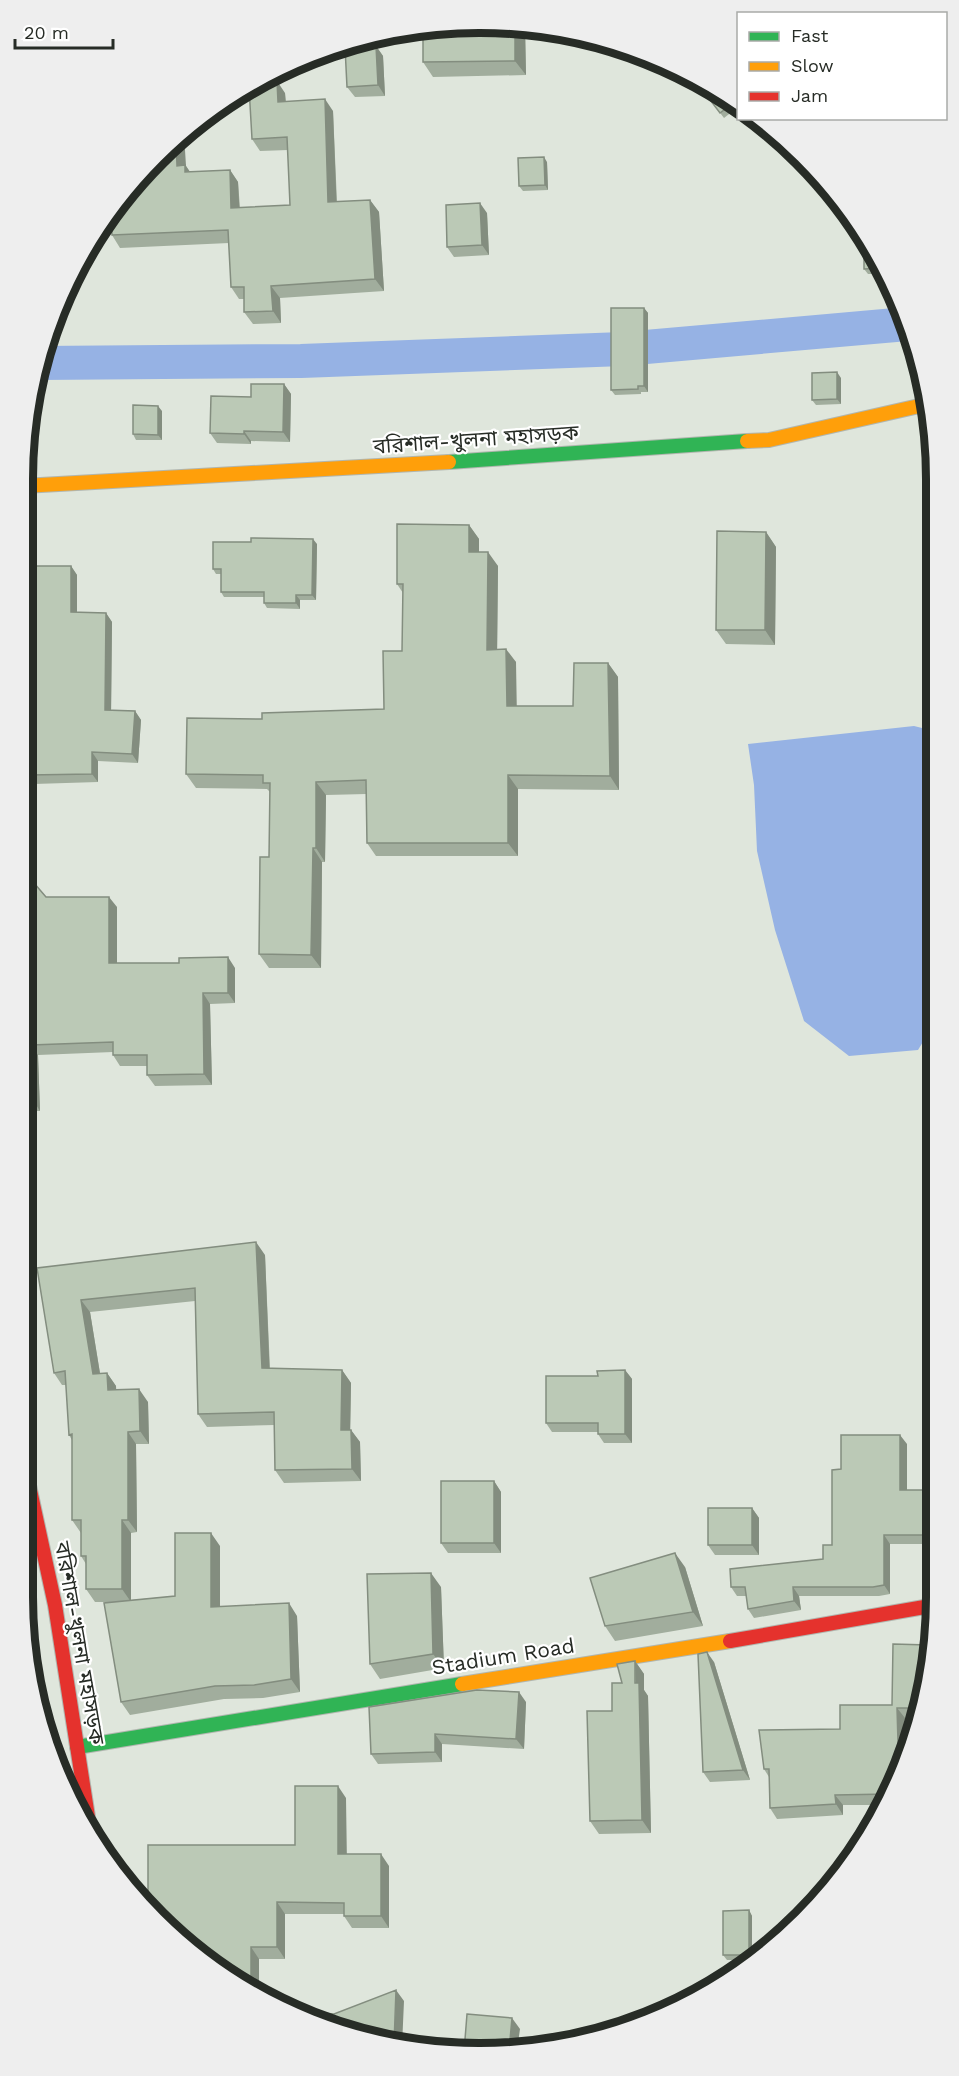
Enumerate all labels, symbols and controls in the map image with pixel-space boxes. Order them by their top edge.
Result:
scale bar [15,12,112,50]
legend [737,12,947,120]
text: 20 m [24,22,69,43]
text: Fast [791,25,829,46]
text: Slow [791,55,834,76]
text: Jam [791,85,828,106]
street label: বরিশাল-খুলনা মহাসড়ক [371,419,581,459]
street label: বরিশাল-খুলনা মহাসড়ক [50,1538,110,1748]
street label: Stadium Road [430,1632,576,1680]

